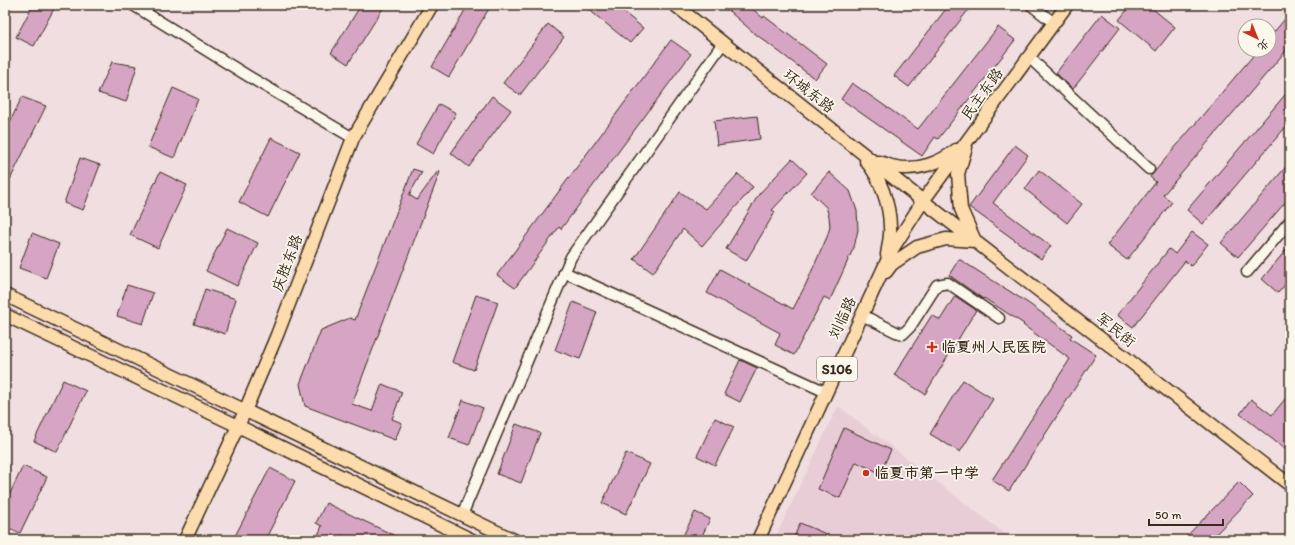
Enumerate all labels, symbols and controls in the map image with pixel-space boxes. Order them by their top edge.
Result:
north arrow [1237,18,1277,58]
text: 北 [1255,36,1272,53]
street label: 民主东路 [957,64,1007,124]
street label: 环城东路 [780,65,838,117]
street label: 庆胜东路 [268,232,306,294]
street label: 刘临路 [824,294,860,342]
street label: 军民街 [1093,309,1139,351]
place label: 临夏州人民医院 [941,338,1046,356]
marker: 临夏州人民医院 [926,341,938,353]
road number: S106 [817,357,857,381]
place label: 临夏市第一中学 [874,464,979,482]
marker: 临夏市第一中学 [861,468,871,478]
scale bar [1149,501,1223,527]
text: 50 m [1155,508,1181,522]

